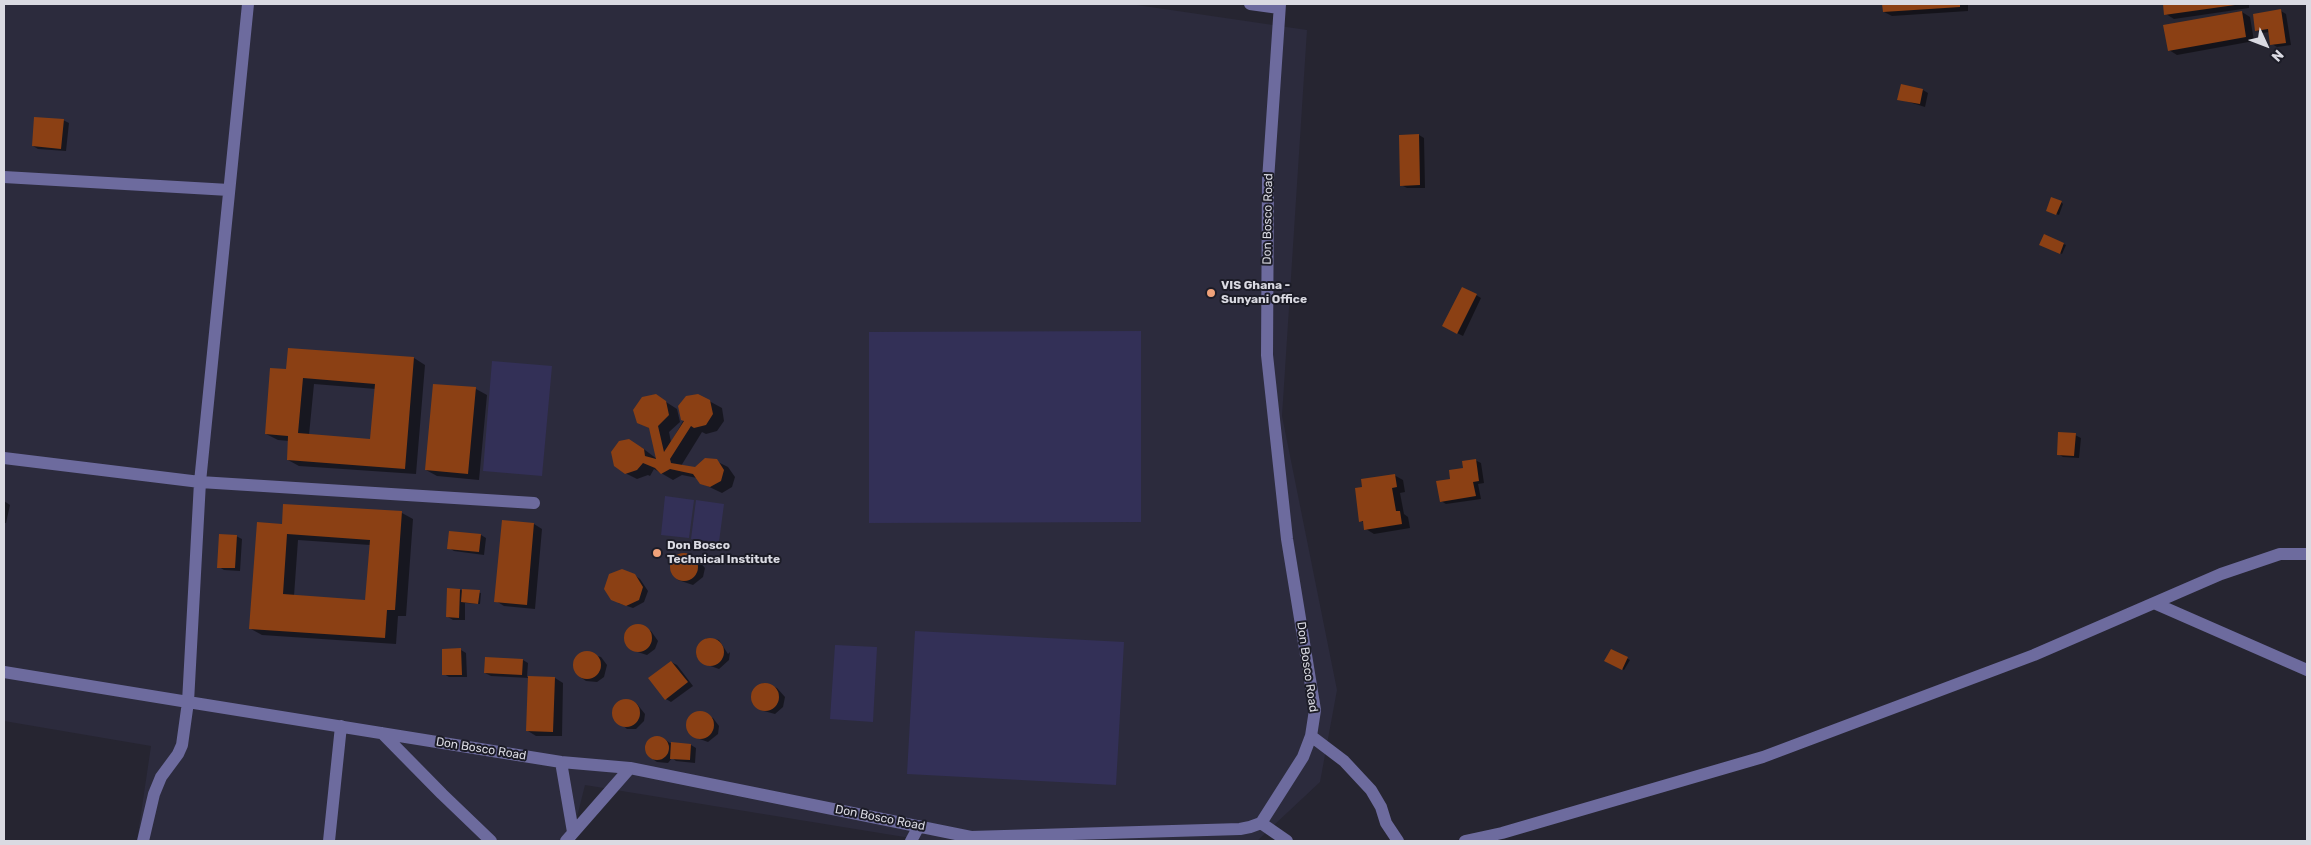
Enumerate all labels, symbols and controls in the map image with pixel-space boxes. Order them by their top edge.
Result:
north arrow [2241,20,2291,70]
text: N [2268,46,2287,65]
street label: Don Bosco Road [1260,173,1276,265]
place label: VIS Ghana - Sunyani Office [1221,279,1307,307]
marker: VIS Ghana - Sunyani Office [1205,287,1217,299]
place label: Don Bosco Technical Institute [667,539,780,567]
marker: Don Bosco Technical Institute [651,547,663,559]
street label: Don Bosco Road [1294,621,1320,713]
street label: Don Bosco Road [435,735,527,763]
street label: Don Bosco Road [834,802,926,834]

